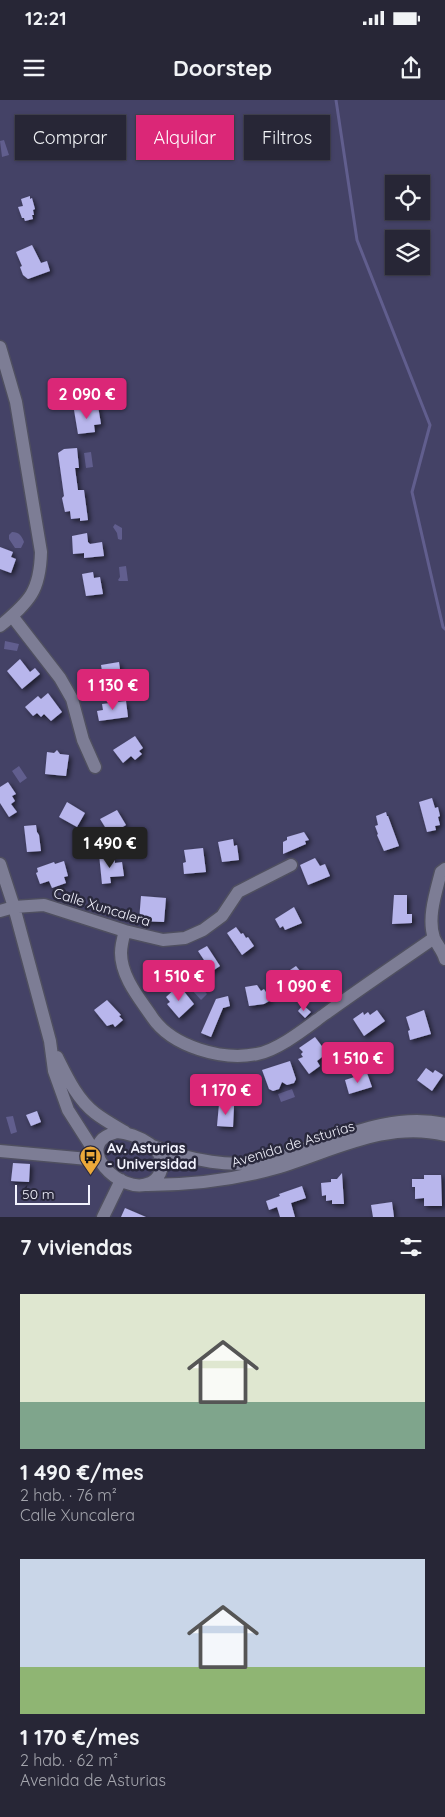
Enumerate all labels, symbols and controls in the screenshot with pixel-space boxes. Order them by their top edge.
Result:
text: 12:21 [25,6,67,30]
icon: menu [20,54,48,82]
text: Doorstep [173,54,272,82]
icon: share [397,54,425,82]
chip: Comprar [15,115,126,160]
chip: Alquilar [136,115,234,160]
chip: Filtros [244,115,330,160]
map controls [385,175,430,275]
button: locate [385,175,430,220]
button: layers [385,230,430,275]
pin: 2 090 € [41,378,133,420]
text: 2 090 € [59,384,115,404]
pin: 1 130 € [67,668,159,711]
text: 1 130 € [88,675,138,695]
pin: 1 490 € [64,826,156,869]
text: 1 490 € [83,833,137,853]
street label: Calle Xuncalera [51,884,153,930]
pin: 1 510 € [133,960,225,1002]
text: 1 510 € [154,966,204,986]
pin: 1 090 € [258,970,350,1012]
text: 1 090 € [277,976,331,996]
pin: 1 510 € [312,1042,404,1084]
text: 1 510 € [333,1048,383,1068]
pin: 1 170 € [180,1074,272,1116]
text: 1 170 € [201,1080,251,1100]
street label: Avenida de Asturias [229,1117,357,1171]
place label: Av. Asturias - Universidad [107,1139,197,1173]
bus stop icon: Av. Asturias - Universidad [79,1144,103,1175]
scale bar [15,1182,90,1205]
text: 50 m [22,1185,55,1203]
icon: filters [397,1233,425,1261]
text: 7 viviendas [20,1234,132,1260]
icon: home [178,1327,268,1417]
text: 1 490 €/mes [20,1459,144,1485]
text: 2 hab. · 76 m² [20,1485,117,1505]
text: Calle Xuncalera [20,1505,135,1525]
icon: home [178,1592,268,1682]
text: 1 170 €/mes [20,1724,140,1750]
text: 2 hab. · 62 m² [20,1750,118,1770]
text: Avenida de Asturias [20,1770,166,1790]

